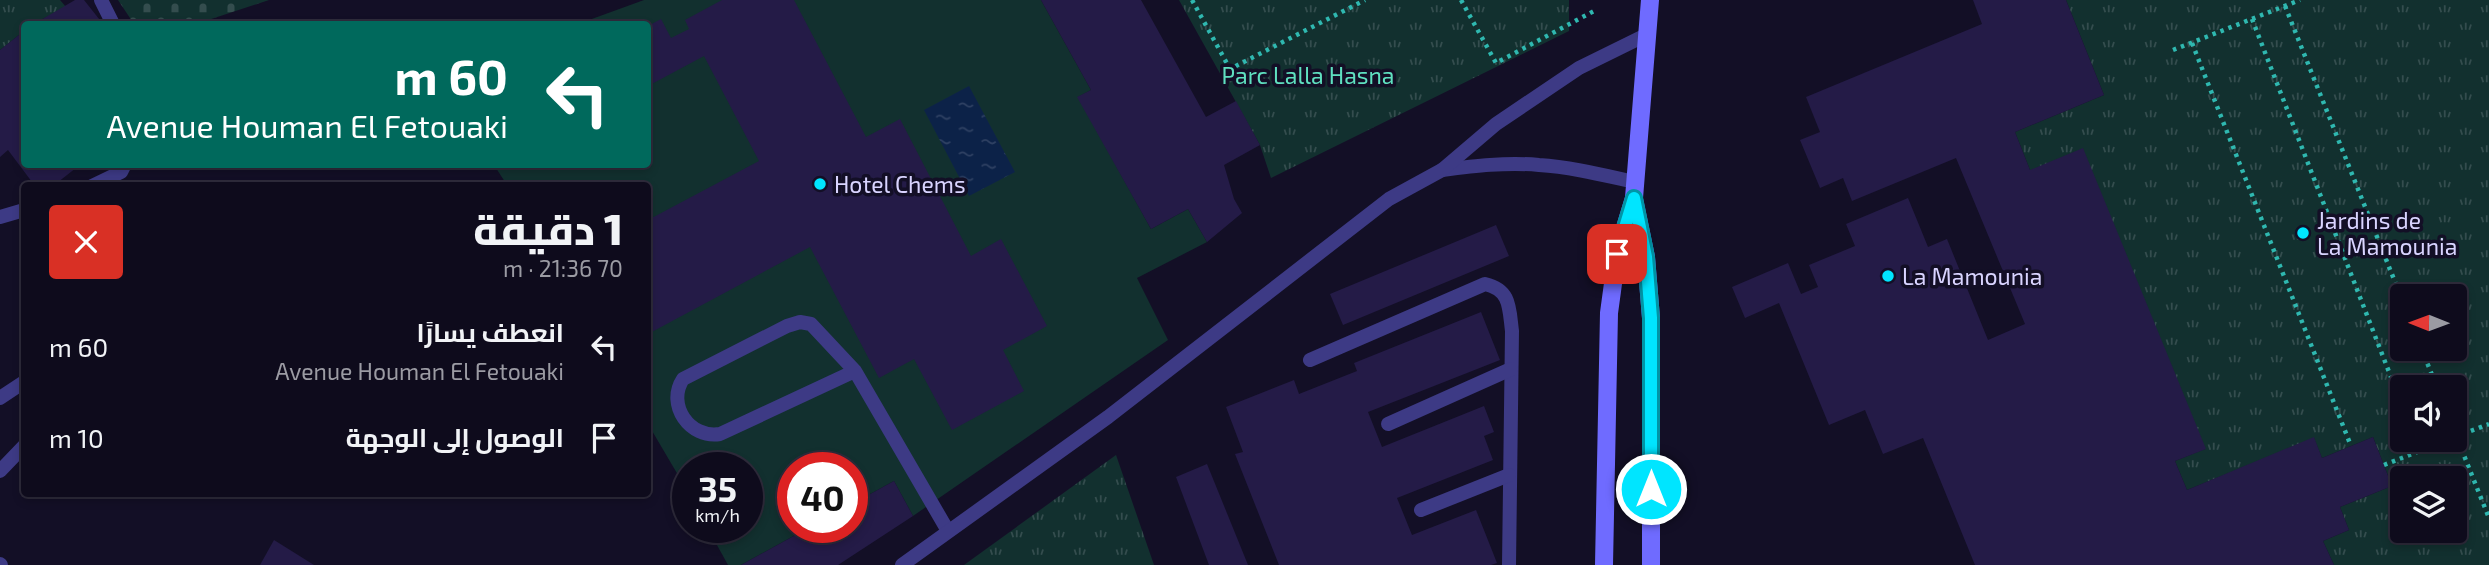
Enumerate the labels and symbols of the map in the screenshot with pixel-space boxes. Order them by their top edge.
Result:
park label: Parc Lalla Hasna [1222,61,1394,89]
place label: Hotel Chems [834,170,966,198]
marker: Hotel Chems [812,176,828,192]
place label: Jardins de La Mamounia [2317,206,2457,260]
pin [1587,224,1647,284]
marker: Jardins de La Mamounia [2295,225,2311,241]
place label: La Mamounia [1902,262,2042,290]
marker: La Mamounia [1880,268,1896,284]
north arrow [2390,284,2468,360]
speed limit sign: 40 [777,452,868,543]
position arrow [1614,452,1688,526]

